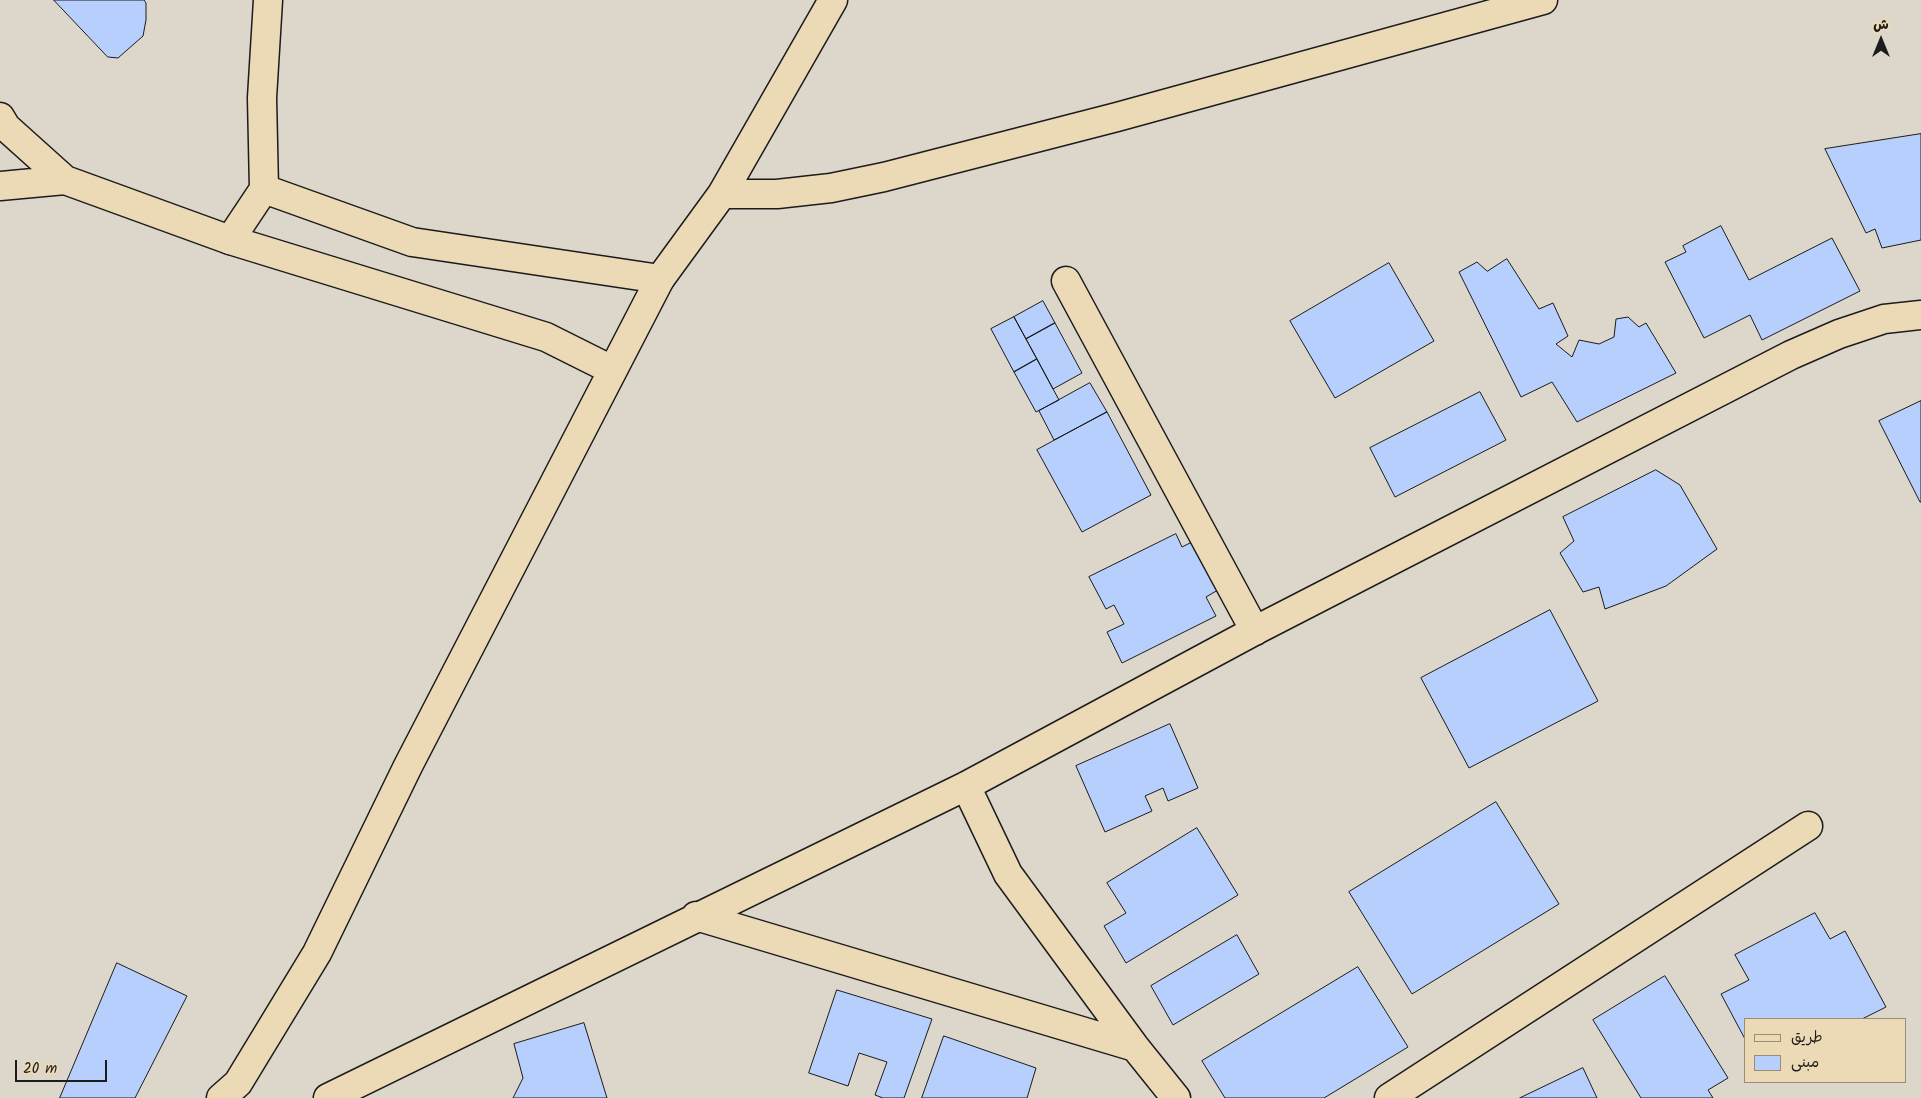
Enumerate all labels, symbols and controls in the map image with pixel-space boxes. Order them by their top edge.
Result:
text: ش [1873,14,1889,36]
north arrow [1856,15,1906,65]
legend [1744,1018,1906,1083]
text: طريق [1791,1026,1823,1050]
scale bar [18,1050,110,1082]
text: مبنى [1791,1051,1819,1075]
text: 20 m [23,1057,57,1081]

